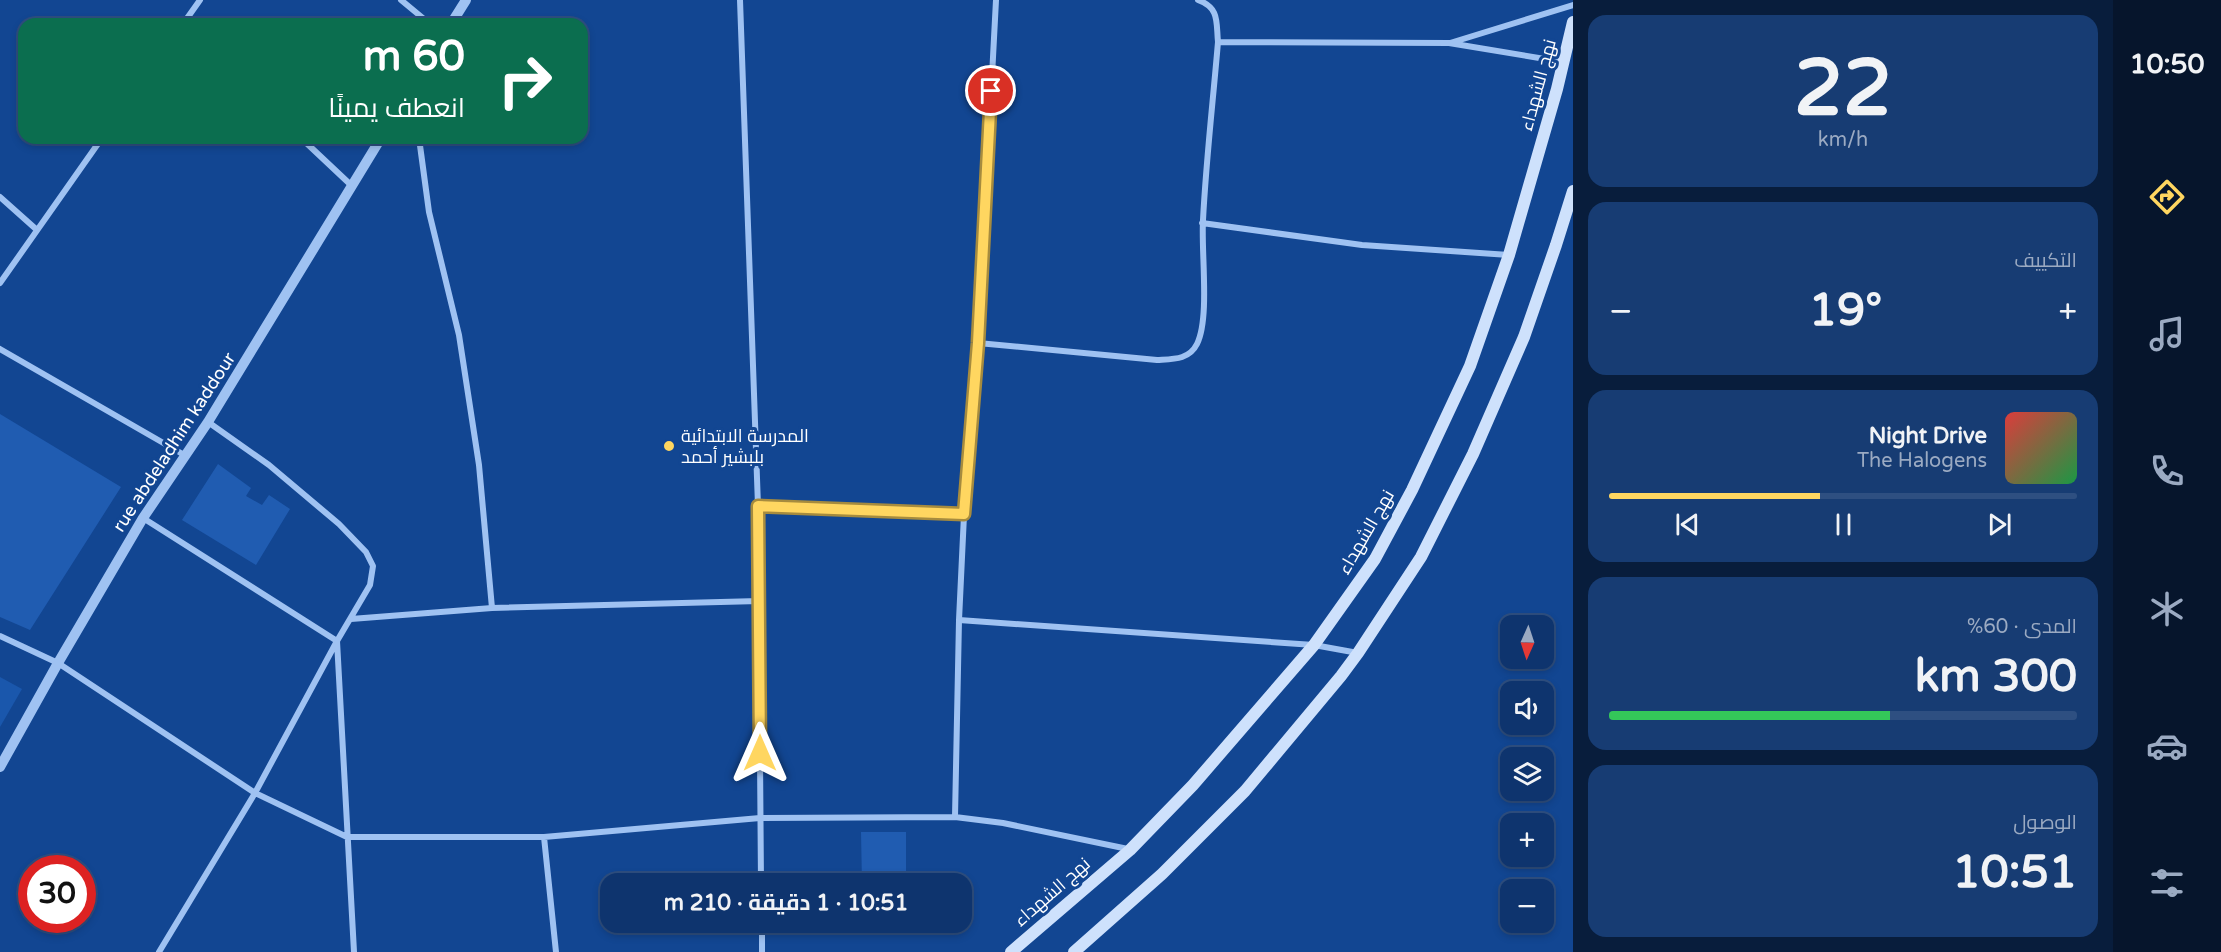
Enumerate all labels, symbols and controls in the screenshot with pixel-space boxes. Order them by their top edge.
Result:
text: 60 m [363,31,465,82]
street label: نهج الشهداء [1515,37,1562,134]
icon: right [486,42,564,120]
text: 22 [1794,42,1892,136]
text: 10:50 [2130,48,2204,81]
pin [965,65,1016,116]
icon: arrive [974,74,1007,107]
text: انعطف يمينًا [328,92,465,125]
text: km/h [1818,128,1868,152]
icon: directions [2146,176,2188,218]
text: التكييف [2014,249,2077,273]
text: 19° [1809,284,1882,338]
text: − [1609,292,1633,331]
text: + [2058,292,2077,331]
icon: music [2146,313,2188,355]
street label: rue abdeladhim kaddour [108,348,240,536]
text: Night Drive [1869,423,1987,449]
place label: المدرسة الابتدائية بلبشير أحمد [681,425,809,468]
marker: المدرسة الابتدائية بلبشير أحمد [662,439,676,453]
text: The Halogens [1857,449,1987,473]
icon: phone [2146,450,2188,492]
street label: نهج الشهداء [1333,486,1400,579]
icon: previous [1671,508,1704,541]
icon: pause [1827,508,1860,541]
icon: next [1983,508,2016,541]
icon: climate [2146,588,2188,630]
north arrow [1500,615,1554,669]
map controls [1500,615,1554,933]
text: المدى · 60% [1967,615,2077,639]
text: 300 km [1915,650,2077,704]
button: sound [1500,681,1554,735]
position arrow [728,721,792,785]
icon: car [2146,725,2188,767]
button: layers [1500,747,1554,801]
text: الوصول [2013,811,2077,835]
button: + [1500,813,1554,867]
text: 10:51 [1952,846,2077,900]
street label: نهج الشهداء [1009,853,1095,932]
speed limit sign: 30 [18,855,96,933]
icon: filters [2146,862,2188,904]
button: − [1500,879,1554,933]
text: 10:51 · 1 دقيقة · 210 m [664,890,908,916]

